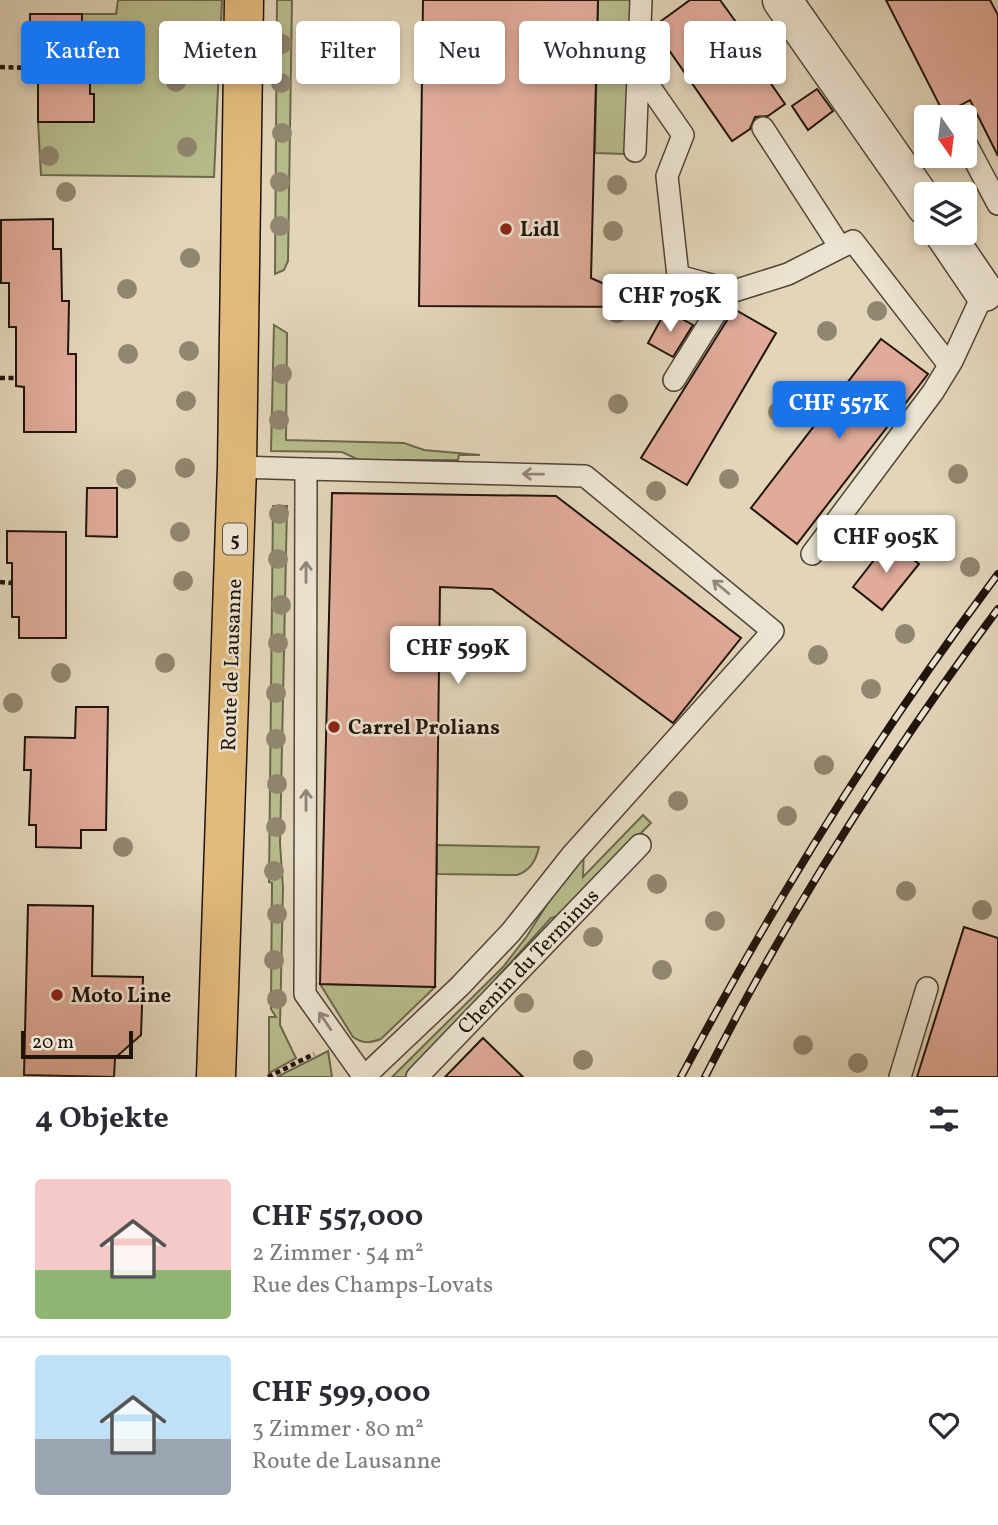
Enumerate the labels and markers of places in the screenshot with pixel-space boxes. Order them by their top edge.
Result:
place label: Lidl [520,216,560,245]
marker: Lidl [498,221,514,237]
pin: CHF 705K [598,274,742,334]
pin: CHF 557K [767,382,911,441]
pin: CHF 905K [814,516,958,575]
pin: CHF 599K [386,626,530,686]
place label: Carrel Prolians [348,714,500,743]
marker: Carrel Prolians [326,719,342,735]
place label: Moto Line [71,982,171,1011]
marker: Moto Line [49,987,65,1003]

